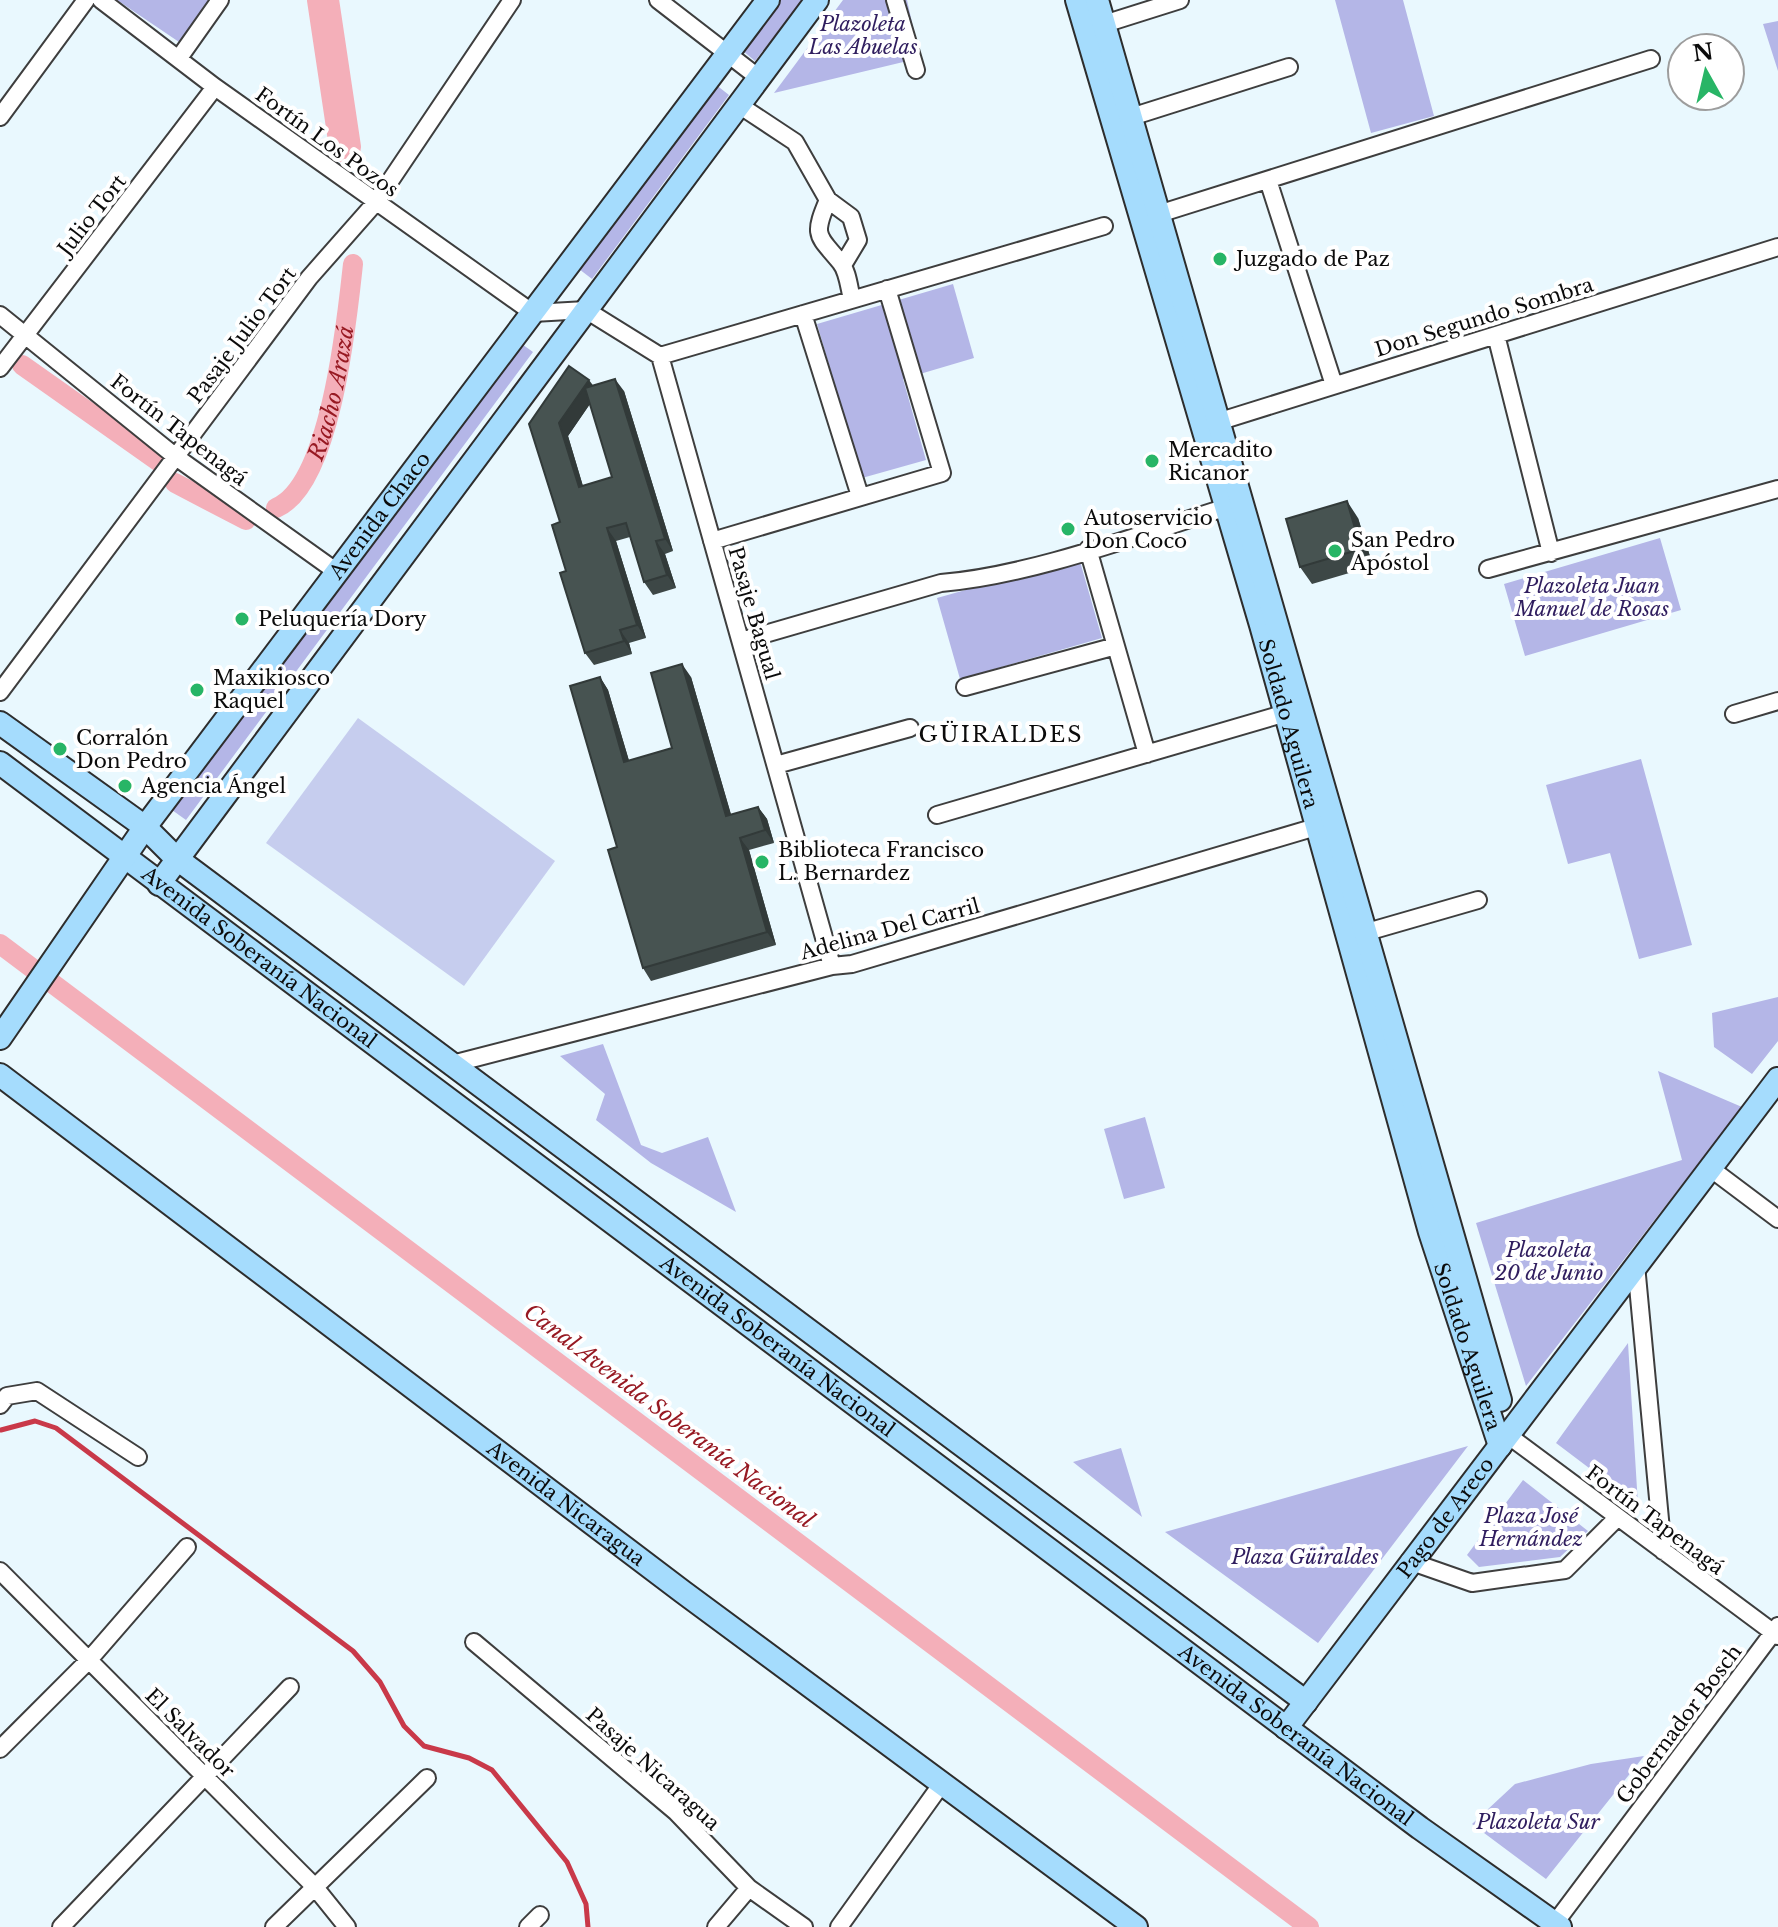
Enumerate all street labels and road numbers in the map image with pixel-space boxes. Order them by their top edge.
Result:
street label: Fortín Los Pozos [251,82,403,202]
street label: Julio Tort [51,169,131,263]
street label: Pasaje Julio Tort [183,262,301,408]
street label: Don Segundo Sombra [1372,272,1597,362]
street label: Fortín Tapenagá [106,369,253,491]
street label: Avenida Chaco [323,447,435,585]
street label: Pasaje Bagual [724,544,784,682]
street label: Soldado Aguilera [1253,636,1324,812]
street label: Avenida Soberanía Nacional [136,861,381,1053]
street label: Adelina Del Carril [797,894,982,965]
street label: Avenida Soberanía Nacional [655,1250,900,1442]
street label: Soldado Aguilera [1429,1260,1506,1434]
street label: Avenida Nicaragua [482,1435,651,1572]
street label: Pago de Areco [1392,1452,1499,1583]
street label: Fortín Tapenagá [1581,1460,1729,1580]
street label: Avenida Soberanía Nacional [1173,1639,1418,1831]
street label: Gobernador Bosch [1611,1640,1747,1808]
street label: El Salvador [140,1683,240,1783]
street label: Pasaje Nicaragua [581,1703,725,1836]

